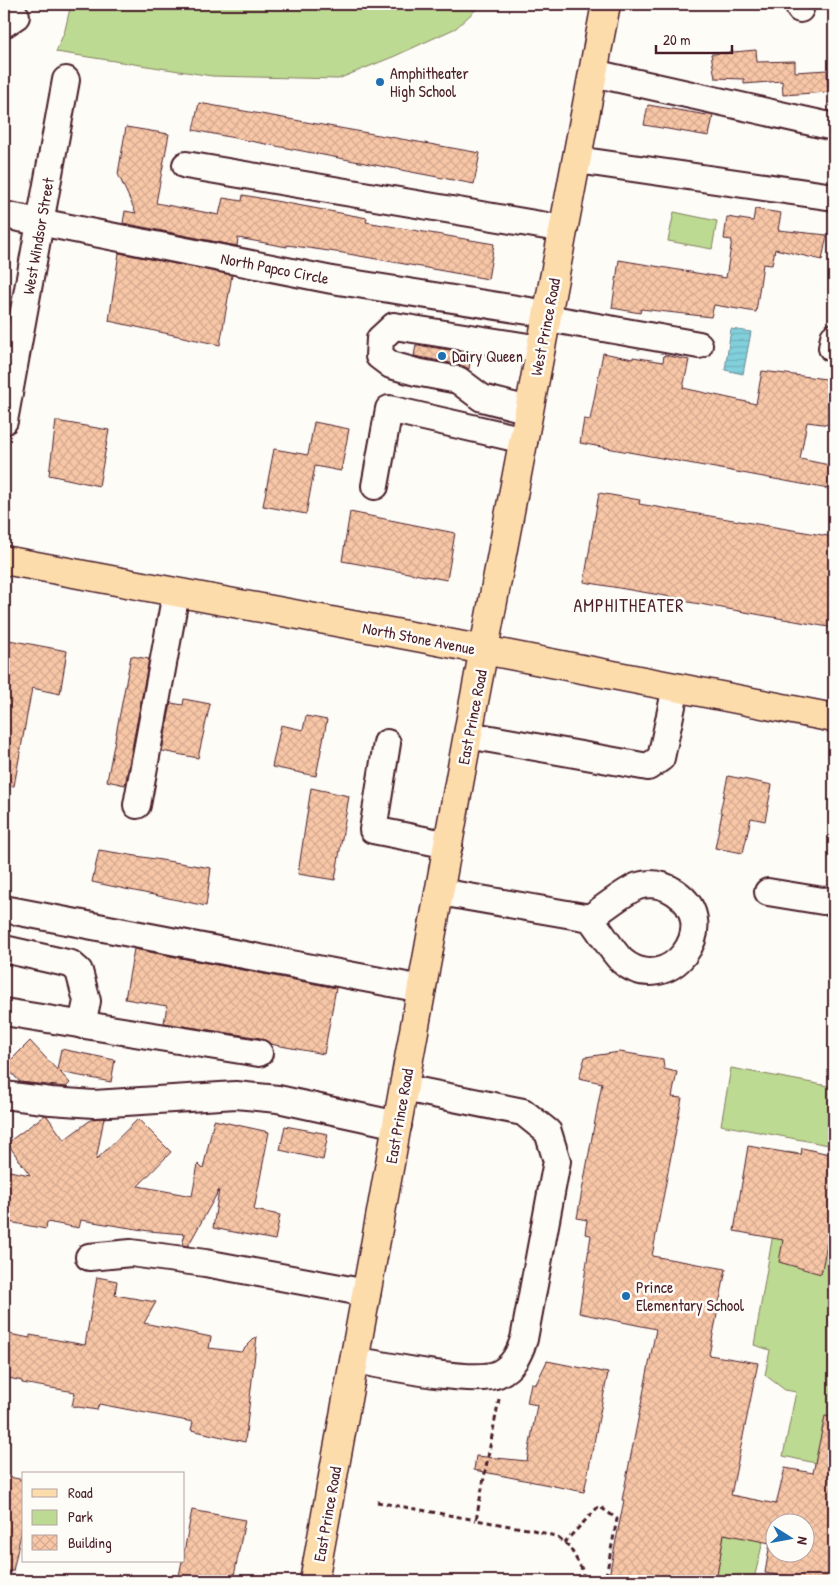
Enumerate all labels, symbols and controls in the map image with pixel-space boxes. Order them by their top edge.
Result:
scale bar [656,22,732,54]
text: 20 m [663,29,690,50]
place label: Amphitheater High School [390,62,469,102]
marker: Amphitheater High School [374,76,386,88]
street label: West Windsor Street [17,175,59,296]
street label: North Papco Circle [219,247,331,289]
street label: West Prince Road [525,276,565,378]
place label: Dairy Queen [452,345,523,367]
marker: Dairy Queen [436,350,448,362]
district label: AMPHITHEATER [574,593,684,618]
street label: North Stone Avenue [361,616,478,660]
street label: East Prince Road [452,668,492,766]
street label: East Prince Road [380,1067,418,1165]
place label: Prince Elementary School [636,1276,745,1316]
marker: Prince Elementary School [620,1290,632,1302]
street label: East Prince Road [308,1465,346,1563]
legend [22,1472,185,1562]
text: Road [68,1482,93,1503]
text: Park [68,1506,93,1527]
north arrow [766,1512,816,1562]
text: Building [68,1532,112,1553]
text: N [793,1535,813,1547]

